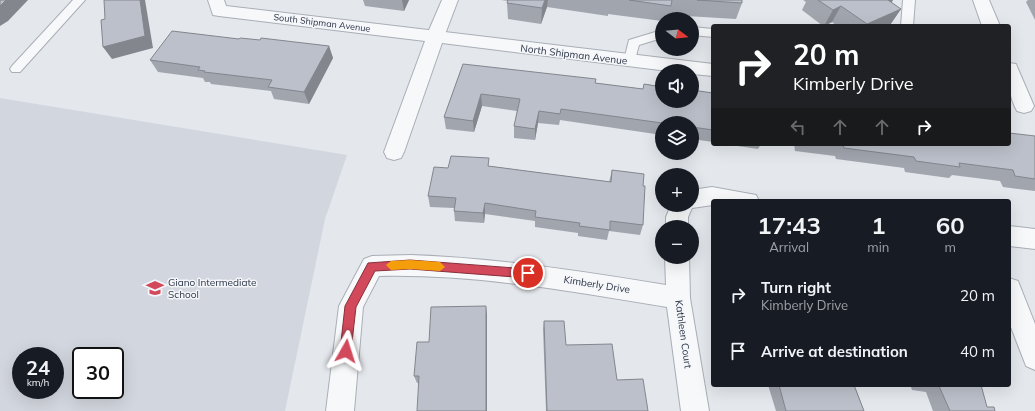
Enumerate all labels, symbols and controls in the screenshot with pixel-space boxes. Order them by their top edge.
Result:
street label: South Shipman Avenue [273,11,371,34]
north arrow [655,12,699,56]
map controls [655,12,699,264]
text: 20 m [793,37,859,72]
icon: right [727,40,779,92]
street label: North Shipman Avenue [520,41,628,68]
button: sound [655,64,699,108]
text: Kimberly Drive [793,72,914,95]
button: layers [655,116,699,160]
icon: left [787,116,809,138]
icon: ahead [829,116,851,138]
icon: ahead [871,116,893,138]
icon: right [913,116,935,138]
button: + [655,168,699,212]
text: 17:43 [757,210,821,240]
text: 1 [871,210,886,240]
text: 60 [936,210,965,240]
button: − [655,220,699,264]
text: Arrival [769,239,809,255]
text: min [867,239,889,255]
text: m [944,239,956,255]
pin [511,256,545,290]
icon: arrive [517,262,539,284]
street label: Kimberly Drive [563,273,631,296]
place label: Giano Intermediate School [168,276,256,301]
school or university icon: Giano Intermediate School [145,278,165,298]
text: Turn right [761,278,831,297]
icon: right [727,284,749,306]
text: 20 m [960,286,995,305]
text: Kimberly Drive [761,297,848,313]
street label: Kathleen Court [672,299,695,370]
position arrow [325,330,367,372]
icon: arrive [727,340,749,362]
text: Arrive at destination [761,342,908,361]
text: 40 m [960,342,995,361]
speed limit sign: 30 [72,347,124,399]
text: 24 [26,355,50,380]
text: km/h [27,376,49,389]

